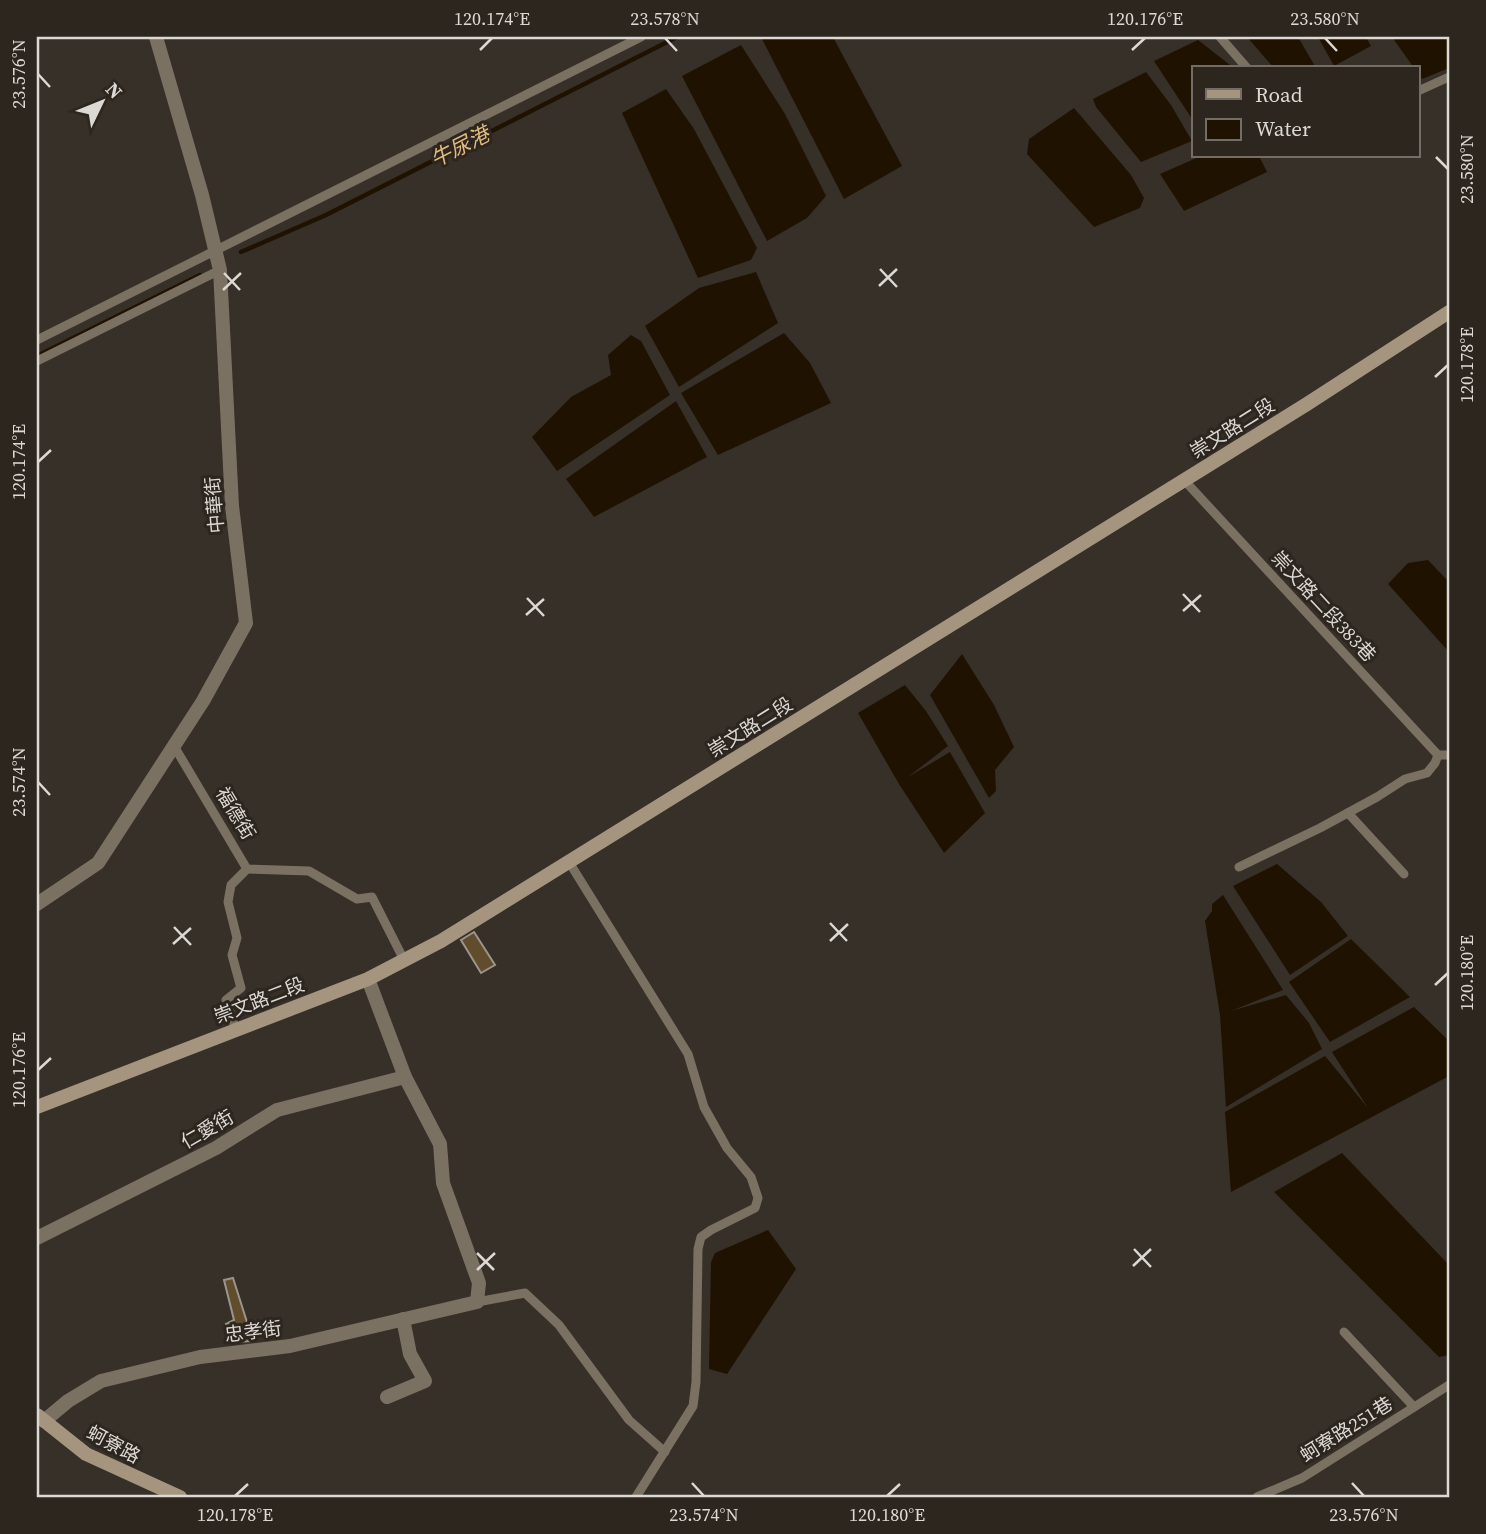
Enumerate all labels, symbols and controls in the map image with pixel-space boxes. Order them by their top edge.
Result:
text: 120.174°E [454,6,530,31]
text: 23.578°N [630,6,700,31]
text: 120.176°E [1107,6,1183,31]
text: 23.580°N [1290,6,1360,31]
text: 23.576°N [6,39,31,109]
north arrow [66,66,136,136]
legend [1192,66,1420,158]
text: N [100,76,129,104]
text: Road [1255,80,1303,109]
text: Water [1255,114,1311,143]
water label: 牛尿港 [425,118,497,174]
text: 23.580°N [1454,134,1479,204]
text: 120.178°E [1454,327,1479,403]
street label: 崇文路二段 [1185,392,1279,464]
text: 120.174°E [6,424,31,500]
street label: 中華街 [199,475,229,535]
street label: 崇文路二段383巷 [1266,545,1382,667]
street label: 崇文路二段 [703,691,797,763]
text: 23.574°N [6,747,31,817]
street label: 福德街 [210,782,262,844]
text: 120.180°E [1454,935,1479,1011]
street label: 崇文路二段 [210,971,308,1029]
text: 120.176°E [6,1032,31,1108]
street label: 仁愛街 [176,1103,238,1155]
street label: 忠孝街 [223,1315,283,1347]
street label: 蚵寮路251巷 [1295,1390,1397,1468]
street label: 蚵寮路 [83,1419,145,1469]
text: 120.178°E [197,1502,273,1527]
text: 23.574°N [669,1502,739,1527]
text: 120.180°E [849,1502,925,1527]
text: 23.576°N [1329,1502,1399,1527]

